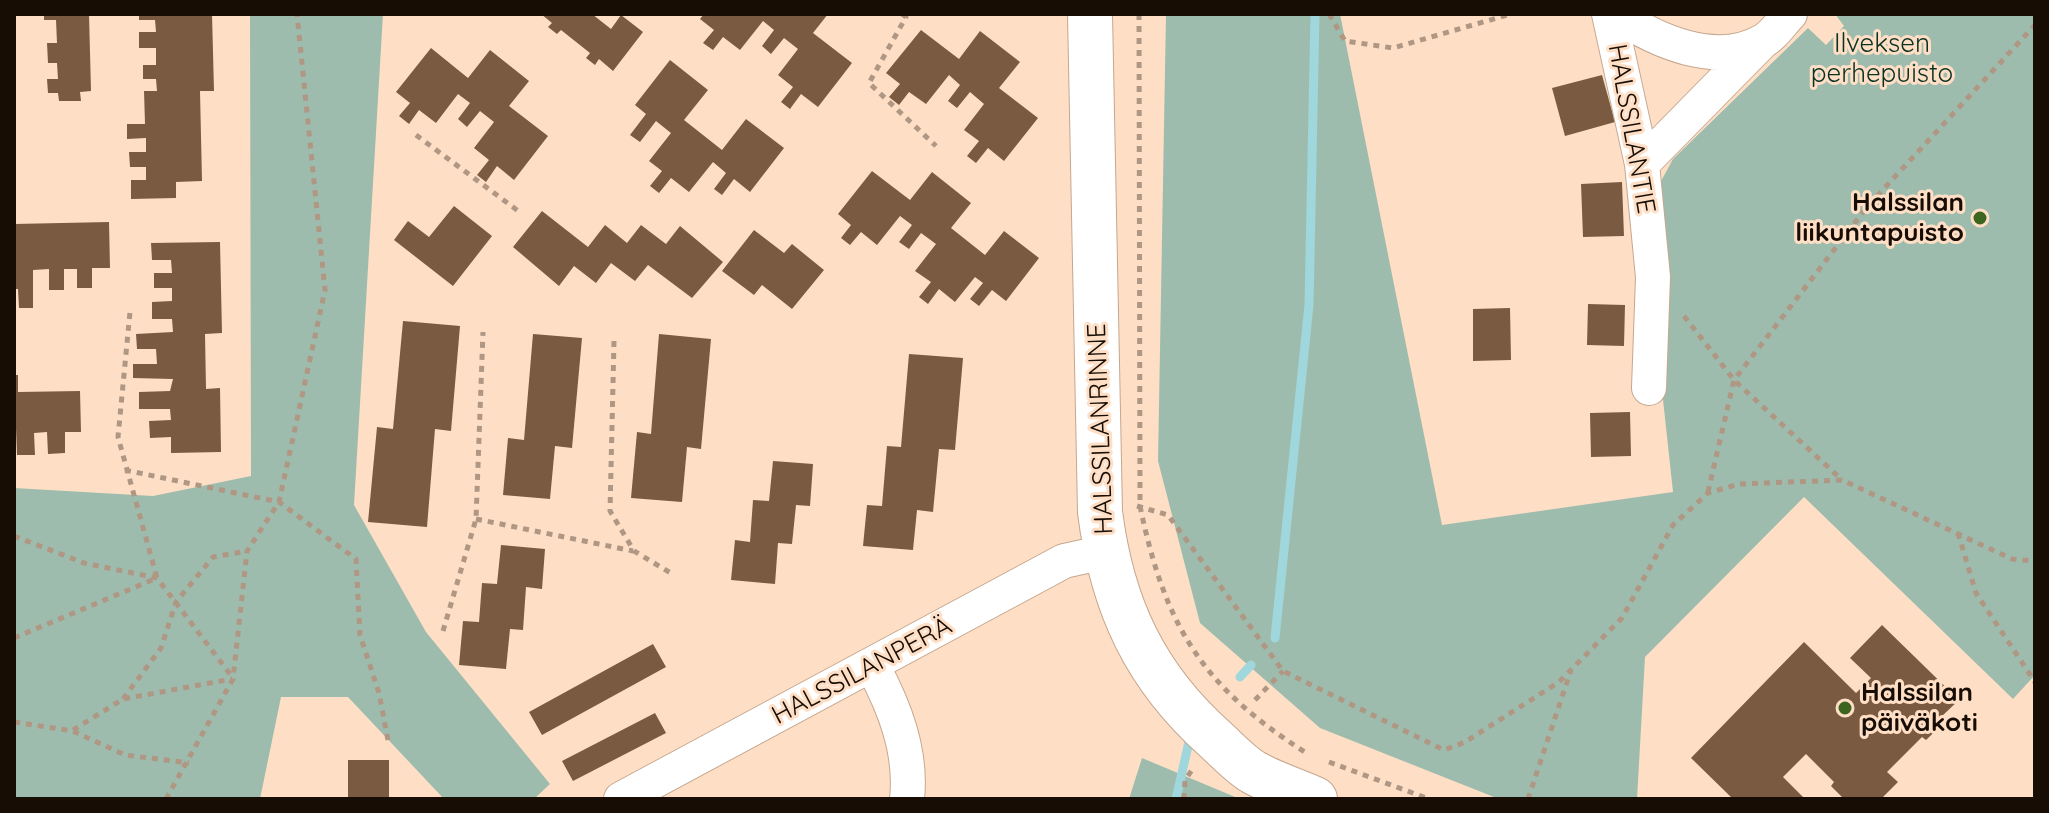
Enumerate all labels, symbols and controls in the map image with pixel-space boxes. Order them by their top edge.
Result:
park label: Ilveksen perhepuisto [1811,28,1953,90]
street label: HALSSILANTIE [1601,42,1661,216]
place label: Halssilan liikuntapuisto [1795,187,1964,248]
marker: Halssilan liikuntapuisto [1971,209,1989,227]
street label: HALSSILANRINNE [1082,323,1120,535]
street label: HALSSILANPERÄ [767,610,957,732]
place label: Halssilan päiväkoti [1861,677,1978,738]
marker: Halssilan päiväkoti [1836,699,1854,717]

